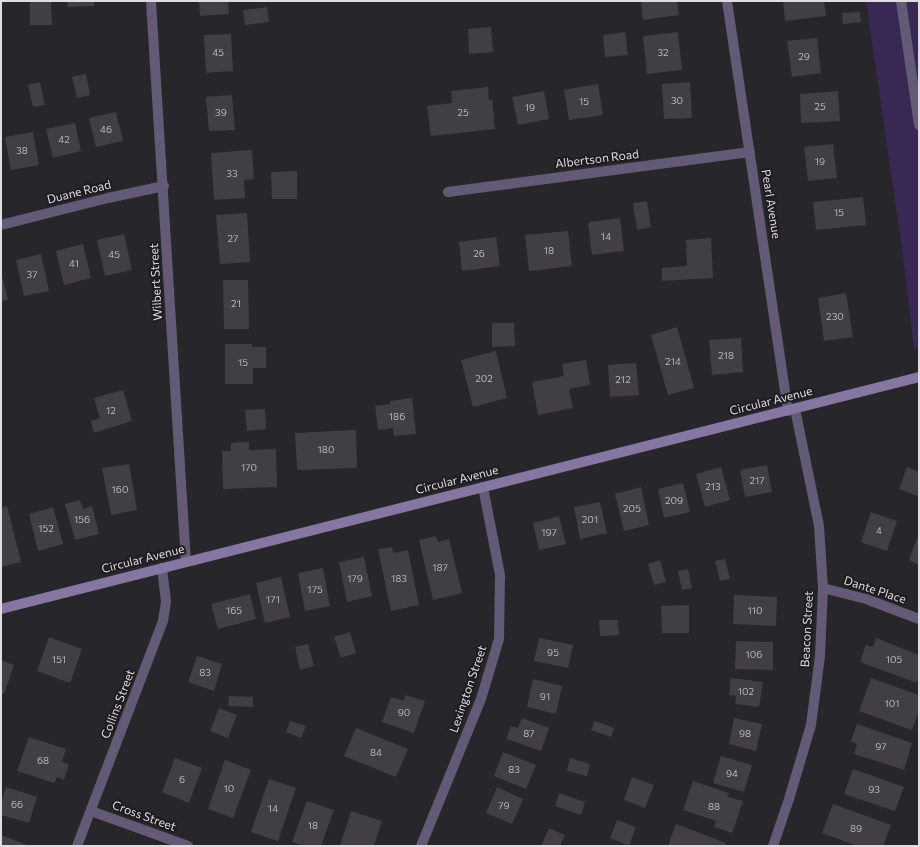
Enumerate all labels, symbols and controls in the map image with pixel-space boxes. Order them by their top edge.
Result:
house number: 45 [212,47,224,59]
house number: 32 [657,47,669,59]
house number: 29 [798,51,810,63]
house number: 30 [671,95,683,107]
house number: 15 [579,96,589,108]
house number: 25 [814,101,826,113]
house number: 19 [525,102,535,114]
house number: 39 [215,107,227,119]
house number: 25 [457,107,469,119]
house number: 46 [100,124,112,136]
house number: 42 [58,134,70,146]
house number: 38 [16,145,28,157]
street label: Albertson Road [554,147,640,171]
house number: 19 [815,156,825,168]
house number: 33 [226,168,238,180]
street label: Pearl Avenue [758,168,784,240]
street label: Duane Road [46,177,112,207]
house number: 15 [834,207,844,219]
house number: 14 [601,231,611,243]
house number: 27 [228,233,238,245]
street label: Wilbert Street [147,243,165,321]
house number: 18 [544,245,554,257]
house number: 26 [473,248,485,260]
house number: 45 [108,249,120,261]
house number: 41 [69,258,79,270]
house number: 37 [27,269,37,281]
house number: 21 [231,298,241,310]
house number: 230 [826,311,844,323]
house number: 218 [718,350,734,362]
house number: 214 [665,356,681,368]
house number: 15 [238,357,248,369]
house number: 202 [475,373,493,385]
house number: 212 [615,374,631,386]
street label: Circular Avenue [728,384,814,418]
house number: 12 [106,405,116,417]
house number: 186 [389,411,405,423]
house number: 180 [318,444,334,456]
house number: 170 [241,462,257,474]
street label: Circular Avenue [414,463,500,497]
house number: 217 [749,475,765,487]
house number: 213 [705,481,721,493]
house number: 160 [112,484,128,496]
house number: 209 [665,495,683,507]
house number: 205 [623,503,641,515]
house number: 156 [74,514,90,526]
house number: 201 [582,514,598,526]
house number: 152 [38,523,54,535]
house number: 4 [876,525,882,537]
house number: 197 [541,527,557,539]
street label: Circular Avenue [100,542,186,576]
house number: 187 [432,562,448,574]
house number: 179 [347,573,363,585]
house number: 183 [391,573,407,585]
street label: Dante Place [842,573,908,607]
house number: 175 [307,584,323,596]
street label: Beacon Street [798,590,816,668]
house number: 171 [266,594,280,606]
house number: 165 [226,605,242,617]
house number: 110 [747,605,763,617]
street label: Lexington Street [446,644,490,734]
house number: 95 [547,647,559,659]
house number: 106 [746,649,762,661]
house number: 151 [52,654,66,666]
house number: 105 [886,654,902,666]
street label: Collins Street [98,667,138,741]
house number: 83 [199,667,211,679]
house number: 102 [738,686,754,698]
house number: 91 [540,691,550,703]
house number: 101 [884,698,900,710]
house number: 90 [398,707,410,719]
house number: 87 [523,728,535,740]
house number: 98 [739,728,751,740]
house number: 97 [875,741,887,753]
house number: 84 [370,747,382,759]
house number: 68 [37,755,49,767]
house number: 83 [508,764,520,776]
house number: 94 [726,768,738,780]
house number: 6 [179,774,185,786]
house number: 10 [224,783,234,795]
house number: 93 [868,784,880,796]
street label: Cross Street [110,798,178,834]
house number: 66 [11,799,23,811]
house number: 79 [498,800,510,812]
house number: 88 [708,801,720,813]
house number: 14 [268,803,278,815]
house number: 18 [308,820,318,832]
house number: 89 [850,823,862,835]

